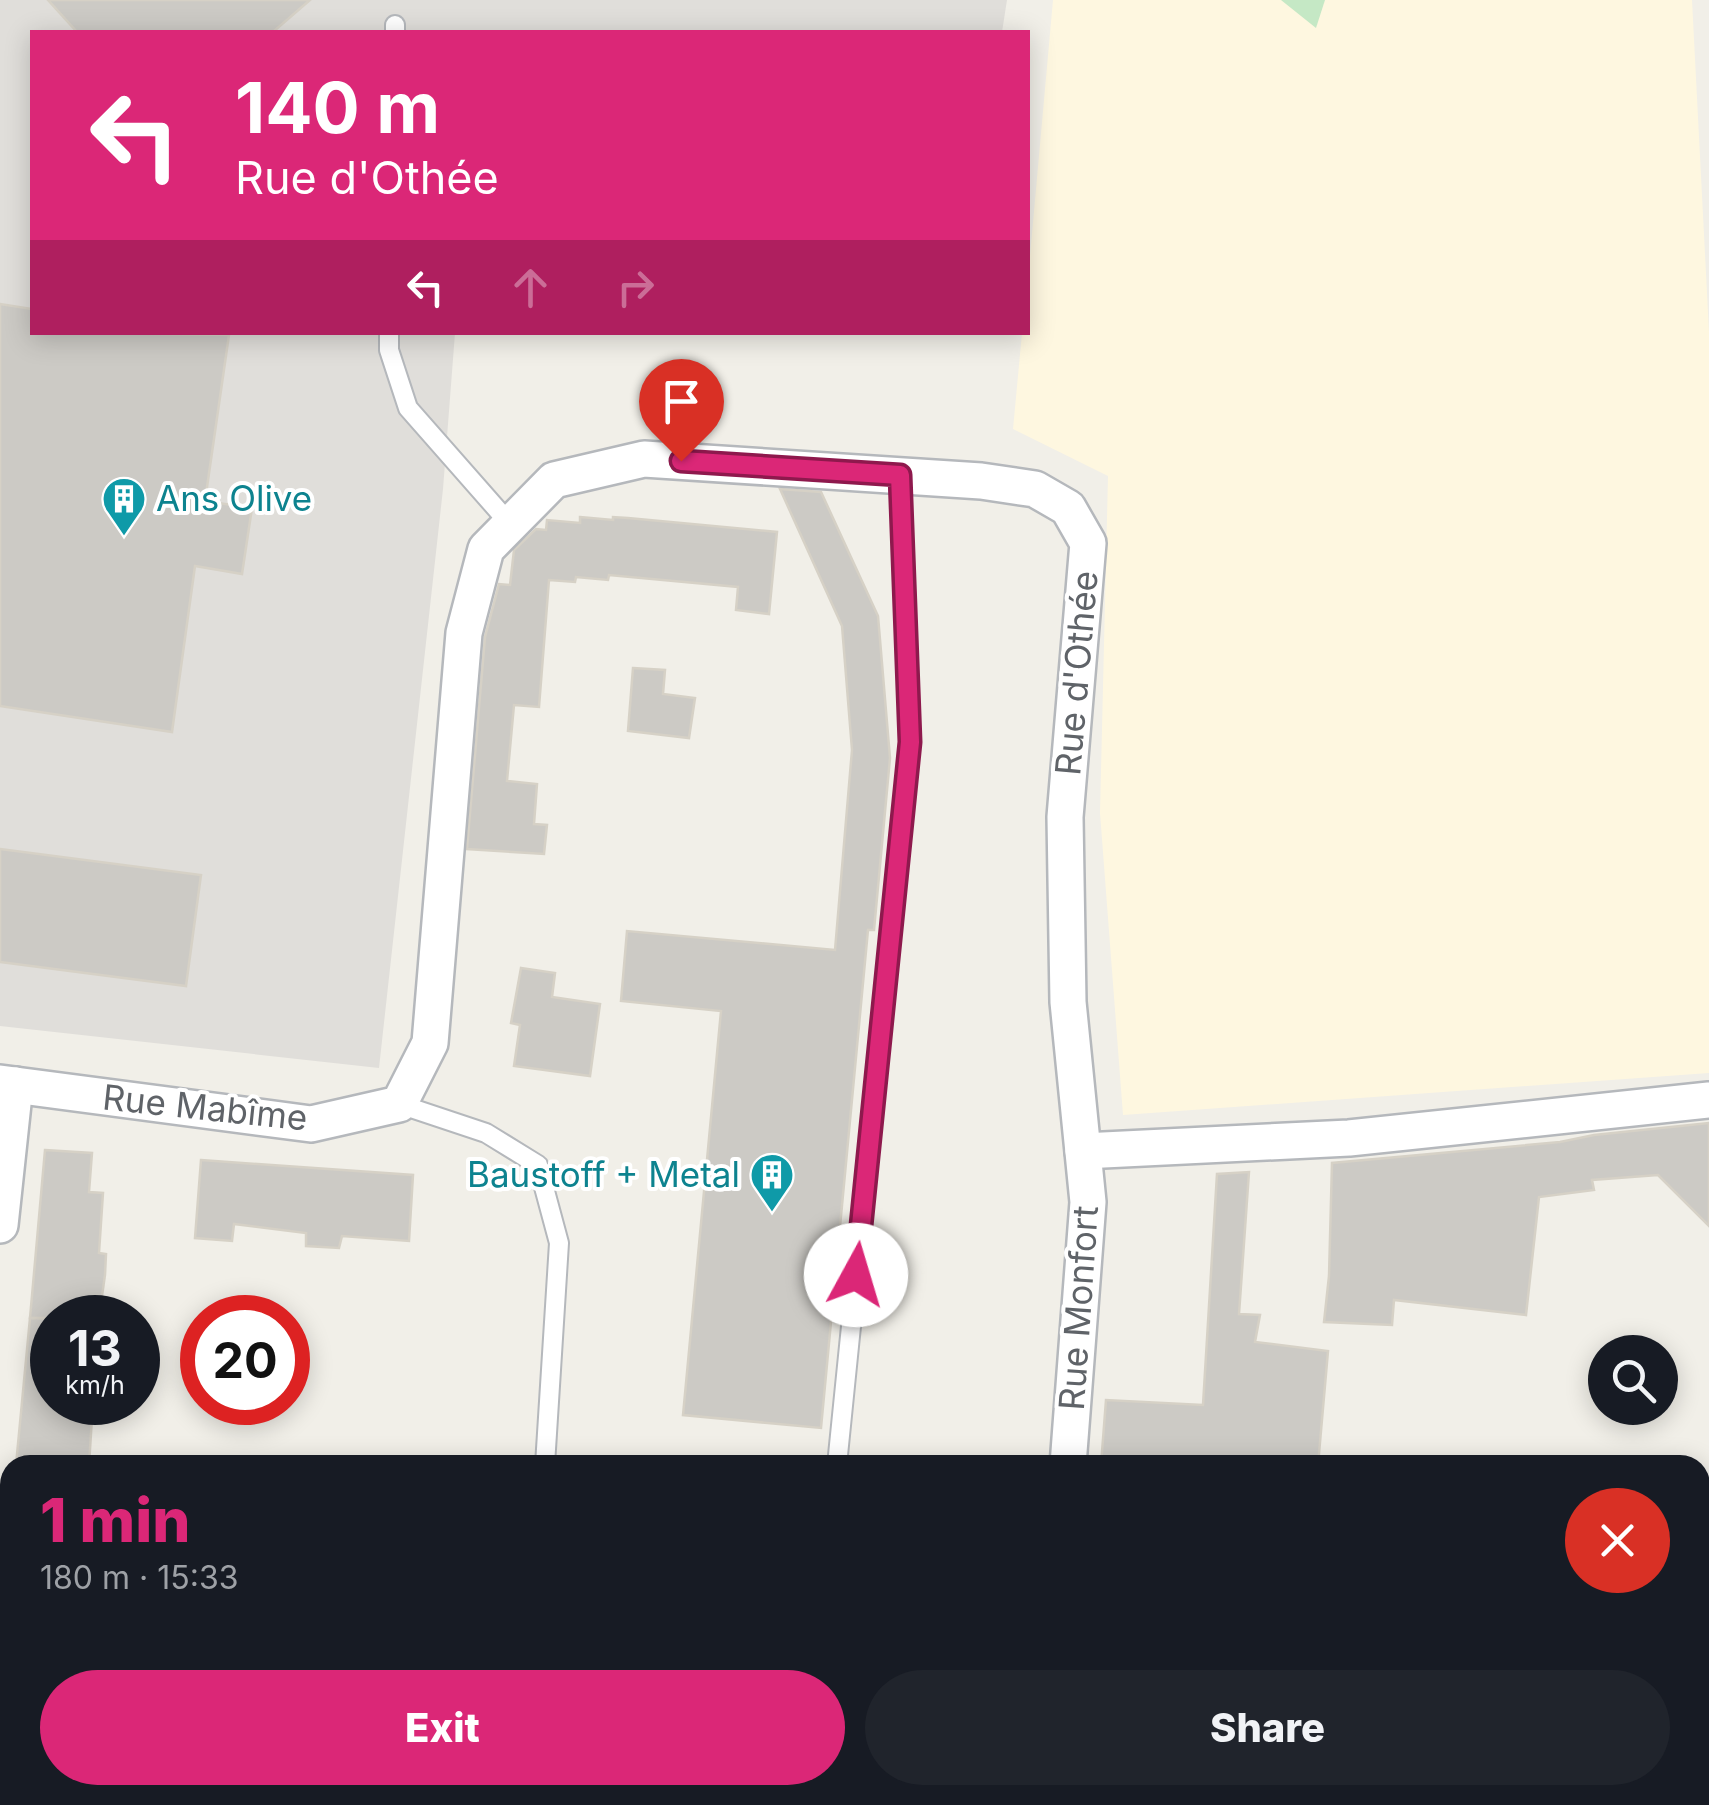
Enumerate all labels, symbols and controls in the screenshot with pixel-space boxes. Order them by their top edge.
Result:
text: 140 m [235,65,440,150]
icon: left [70,70,200,200]
text: Rue d'Othée [235,150,499,205]
icon: left [398,260,453,315]
icon: ahead [503,260,558,315]
icon: right [608,260,663,315]
pin [639,359,724,462]
icon: arrive [654,374,709,429]
building icon: Ans Olive [101,476,147,537]
place label: Ans Olive [156,477,312,519]
street label: Rue d'Othée [1046,569,1106,777]
street label: Rue Mabîme [101,1075,310,1139]
building icon: Baustoff + Metal [749,1152,795,1213]
place label: Baustoff + Metal [467,1153,740,1195]
street label: Rue Monfort [1050,1204,1106,1412]
position arrow [804,1223,908,1327]
speed limit sign: 20 [180,1295,310,1425]
text: 13 [68,1318,122,1378]
map controls [1588,1335,1678,1425]
button: search [1588,1335,1678,1425]
text: km/h [65,1370,125,1400]
text: 1 min [40,1484,190,1556]
button: close [1565,1488,1670,1593]
text: 180 m · 15:33 [40,1558,238,1597]
button: Exit [40,1670,845,1785]
button: Share [865,1670,1670,1785]

